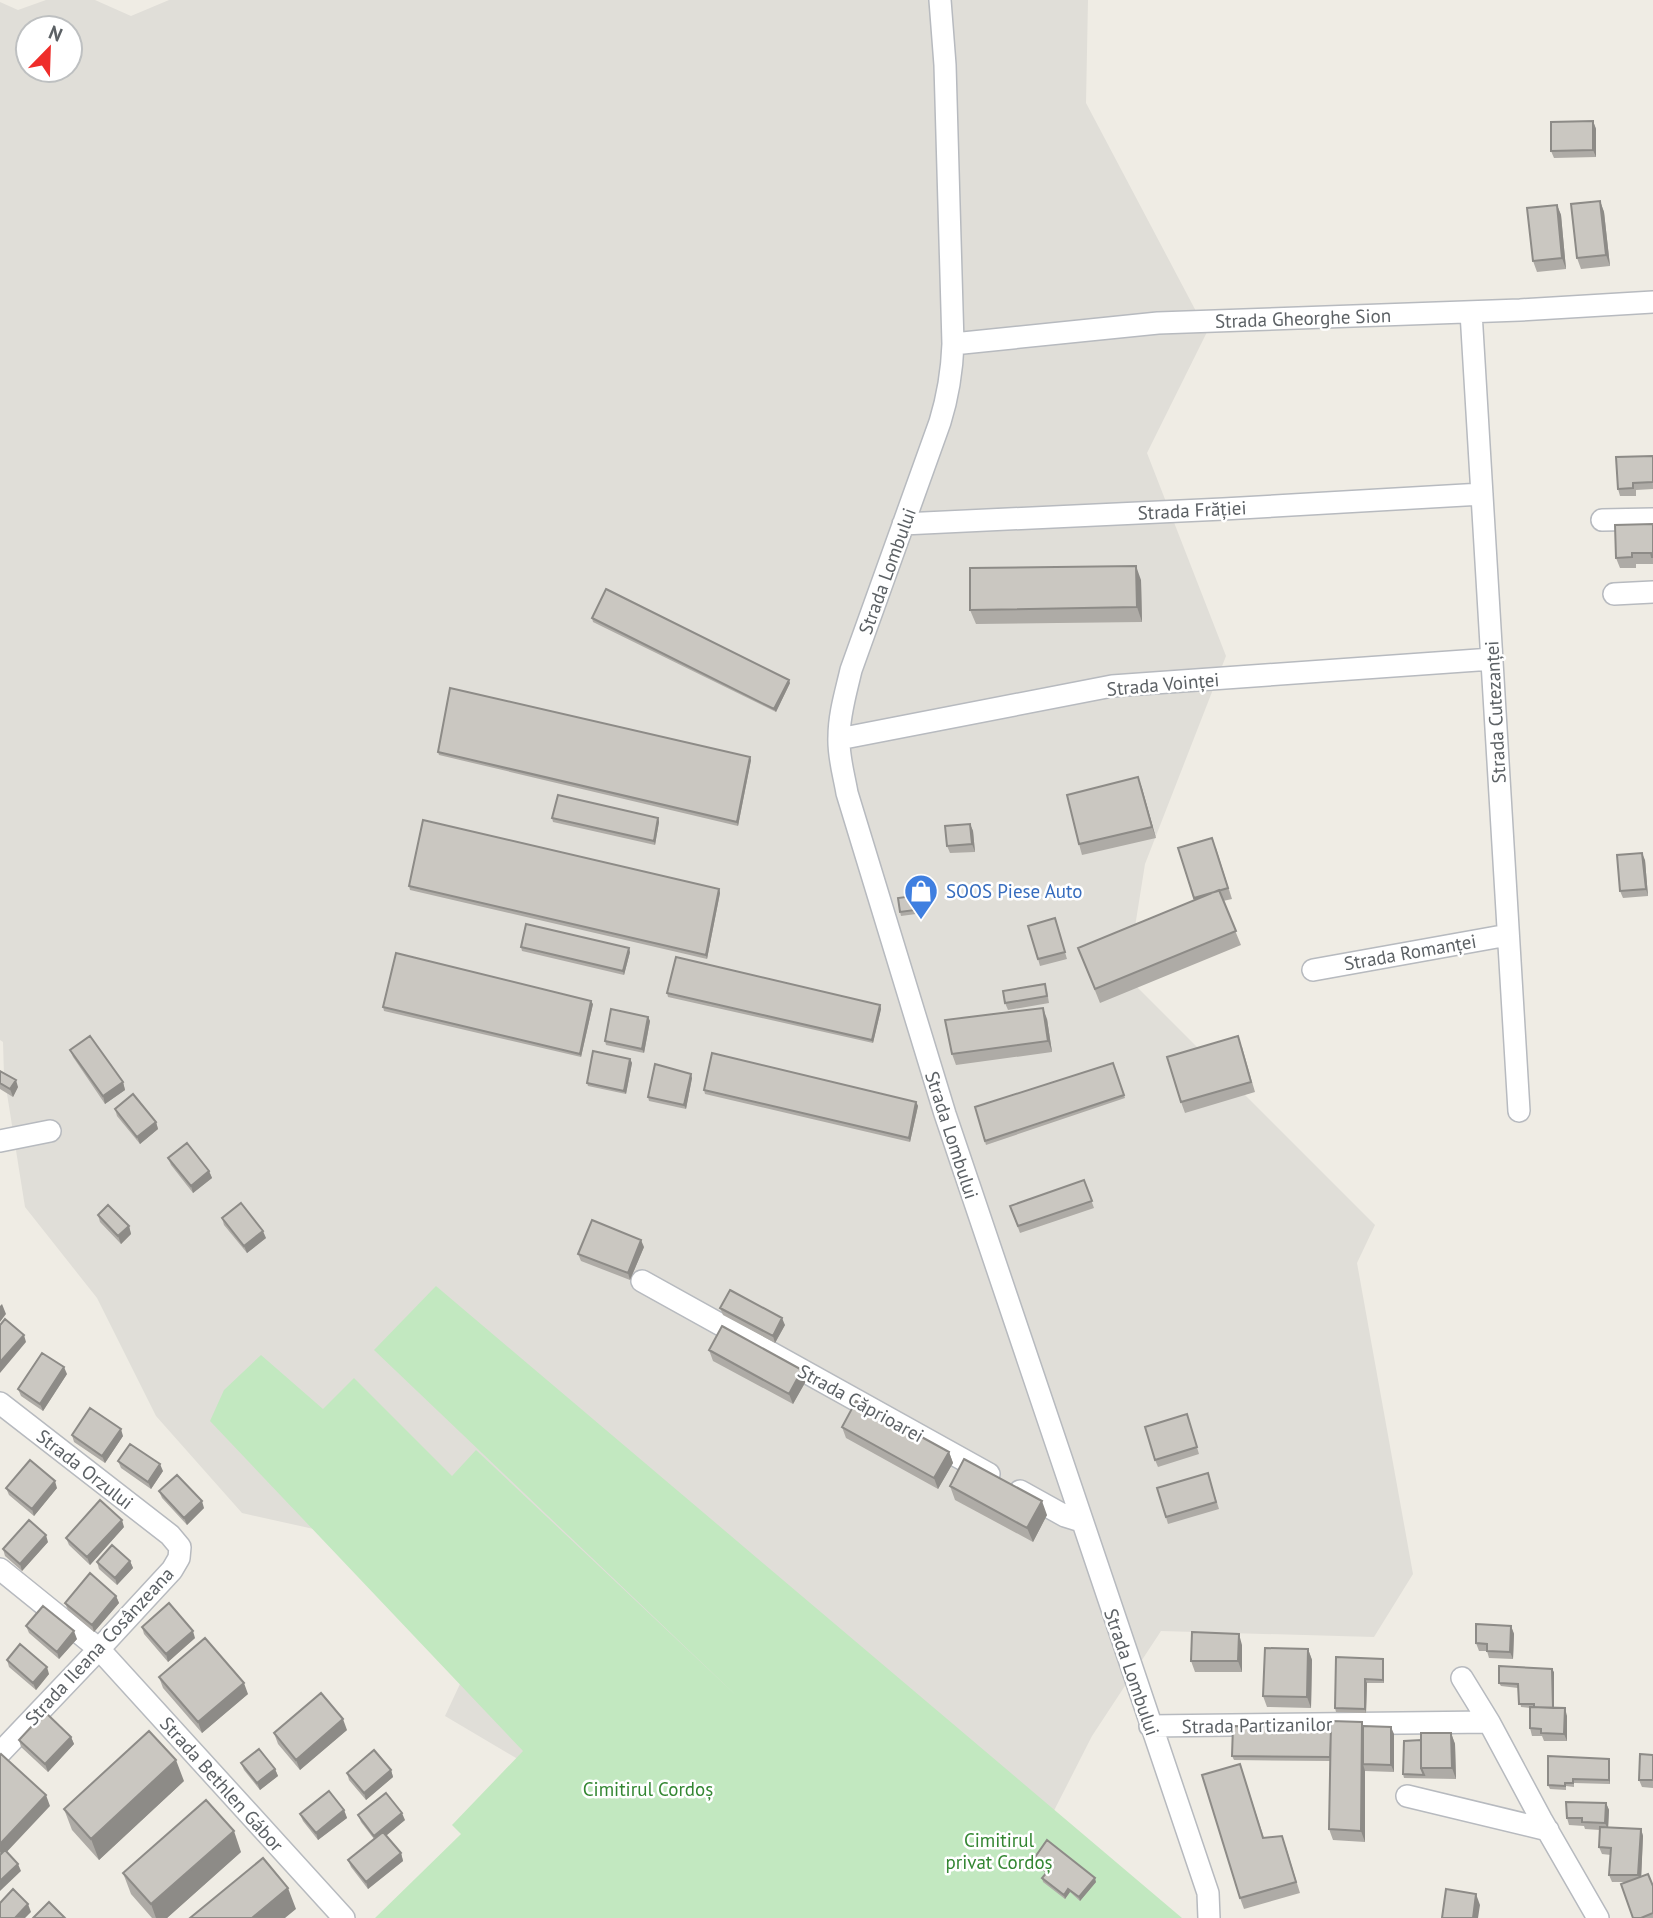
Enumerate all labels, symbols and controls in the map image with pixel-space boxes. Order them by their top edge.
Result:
north arrow [14,14,84,84]
text: N [45,20,66,47]
street label: Strada Gheorghe Sion [1214,303,1392,333]
street label: Strada Frăției [1137,495,1247,525]
street label: Strada Lombului [853,504,921,638]
street label: Strada Cutezanței [1479,640,1511,784]
street label: Strada Voinței [1106,667,1220,701]
shop icon: SOOS Piese Auto [902,872,940,921]
place label: SOOS Piese Auto [946,879,1083,903]
street label: Strada Romanței [1342,929,1478,975]
street label: Strada Lombului [920,1068,984,1202]
street label: Strada Căprioarei [794,1359,928,1447]
street label: Strada Orzului [32,1424,138,1514]
street label: Strada Ileana Cosânzeana [19,1562,179,1730]
street label: Strada Lombului [1099,1605,1165,1739]
street label: Strada Bethlen Gábor [155,1712,289,1857]
street label: Strada Partizanilor [1181,1712,1333,1738]
park label: Cimitirul Cordoș [583,1777,713,1801]
park label: Cimitirul privat Cordoș [945,1828,1053,1874]

